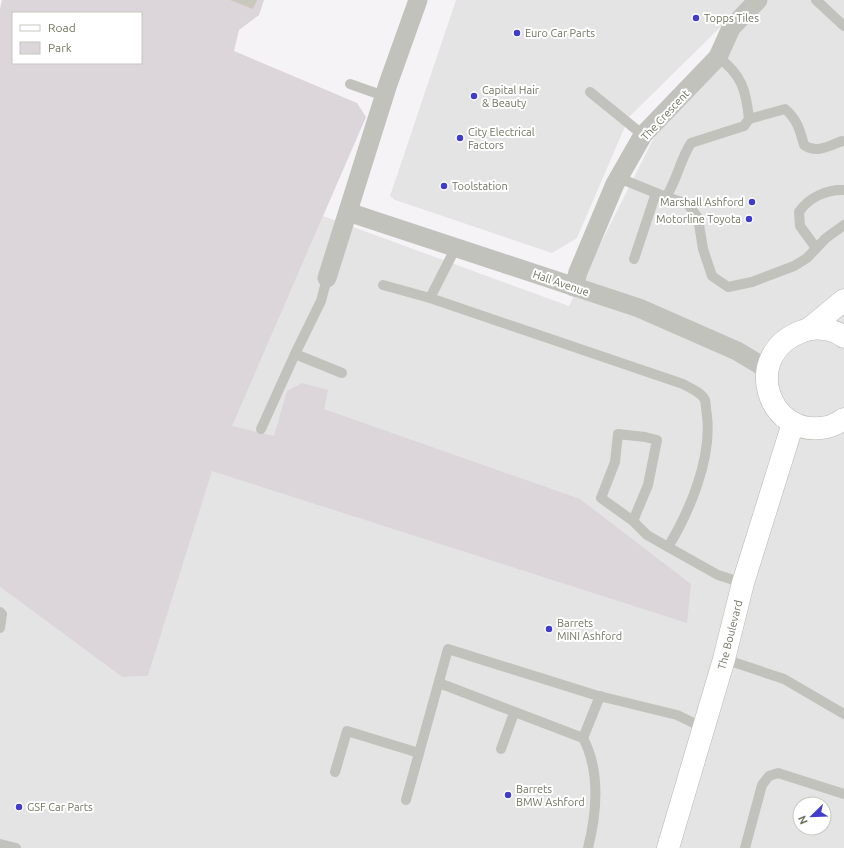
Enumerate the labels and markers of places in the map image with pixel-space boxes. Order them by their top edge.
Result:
place label: Topps Tiles [704,12,759,24]
marker: Topps Tiles [691,13,701,23]
place label: Euro Car Parts [525,27,595,39]
marker: Euro Car Parts [512,28,522,38]
place label: Capital Hair & Beauty [482,84,540,109]
marker: Capital Hair & Beauty [469,91,479,101]
place label: City Electrical Factors [468,126,535,151]
marker: City Electrical Factors [455,133,465,143]
place label: Toolstation [452,180,508,192]
marker: Toolstation [439,181,449,191]
place label: Marshall Ashford [660,196,744,208]
marker: Marshall Ashford [747,197,757,207]
place label: Motorline Toyota [656,213,741,225]
marker: Motorline Toyota [744,214,754,224]
place label: Barrets MINI Ashford [557,617,622,642]
marker: Barrets MINI Ashford [544,624,554,634]
place label: Barrets BMW Ashford [516,783,585,808]
marker: Barrets BMW Ashford [503,790,513,800]
place label: GSF Car Parts [27,801,93,813]
marker: GSF Car Parts [14,802,24,812]

